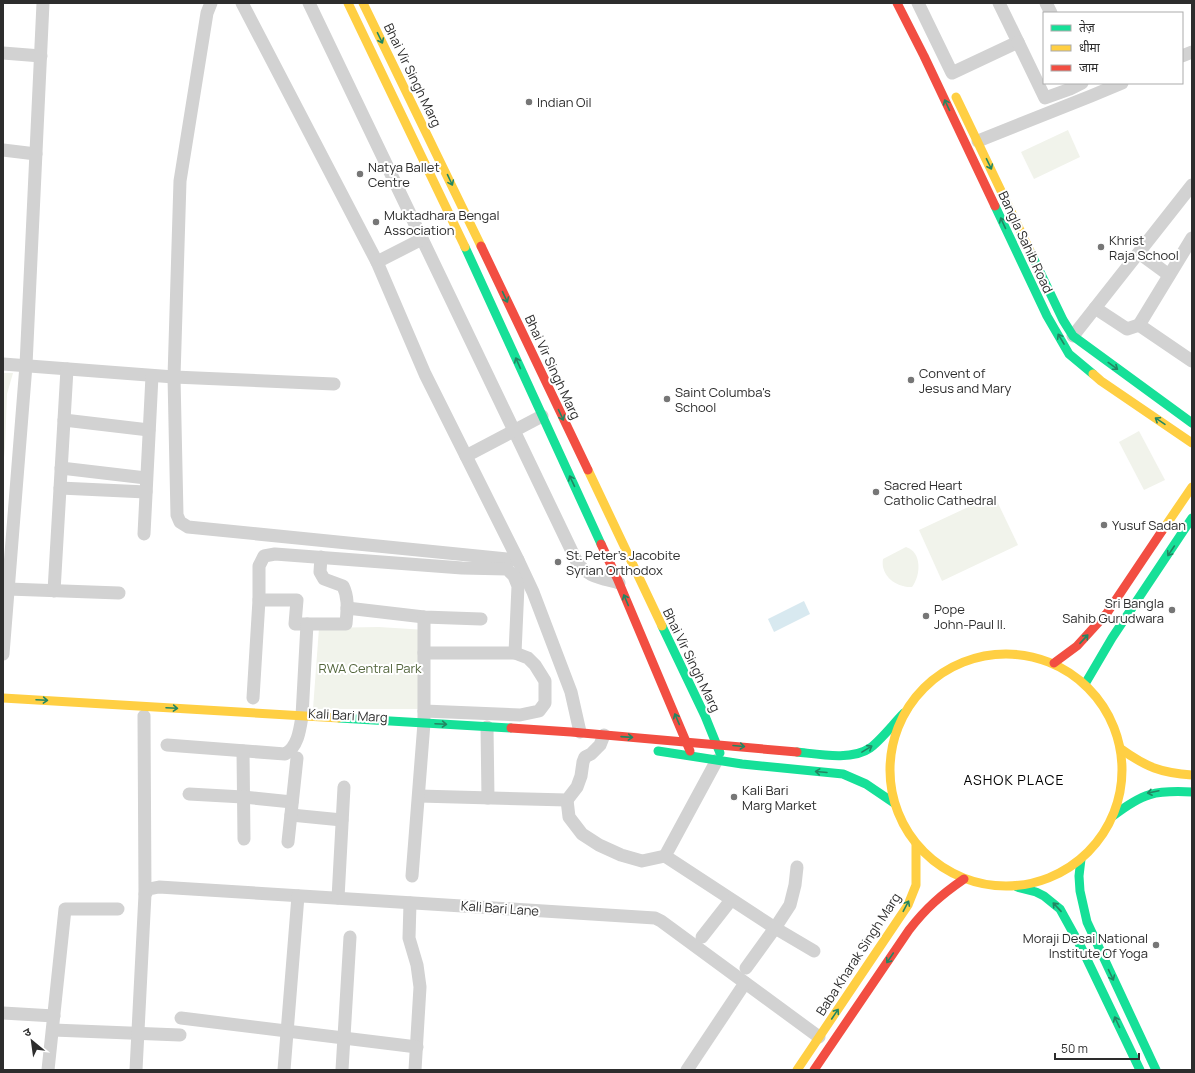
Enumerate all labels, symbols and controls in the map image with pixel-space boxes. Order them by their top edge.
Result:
legend [1043,12,1183,84]
text: तेज़ [1079,19,1096,36]
street label: Bhai Vir Singh Marg [380,20,446,130]
one-way arrow [377,32,384,44]
text: धीमा [1079,39,1101,56]
text: जाम [1079,59,1099,76]
place label: Indian Oil [537,93,591,111]
marker: Indian Oil [524,97,534,107]
one-way arrow [943,100,950,112]
one-way arrow [986,157,993,169]
place label: Natya Ballet Centre [368,158,440,191]
marker: Natya Ballet Centre [355,169,365,179]
one-way arrow [447,173,454,185]
street label: Bangla Sahib Road [994,188,1058,296]
place label: Muktadhara Bengal Association [384,206,499,239]
marker: Muktadhara Bengal Association [371,217,381,227]
one-way arrow [999,217,1006,229]
place label: Khrist Raja School [1109,231,1179,264]
marker: Khrist Raja School [1096,242,1106,252]
one-way arrow [502,291,509,303]
street label: Bhai Vir Singh Marg [521,312,585,422]
one-way arrow [1056,333,1064,345]
one-way arrow [514,357,521,369]
one-way arrow [1107,362,1118,370]
place label: Convent of Jesus and Mary [919,364,1012,397]
marker: Convent of Jesus and Mary [906,375,916,385]
place label: Saint Columba's School [675,383,771,416]
marker: Saint Columba's School [662,394,672,404]
one-way arrow [558,408,565,420]
one-way arrow [1155,417,1166,425]
one-way arrow [568,476,575,488]
place label: Sacred Heart Catholic Cathedral [884,476,996,509]
marker: Sacred Heart Catholic Cathedral [871,487,881,497]
place label: Yusuf Sadan [1112,516,1186,534]
marker: Yusuf Sadan [1099,520,1109,530]
one-way arrow [1166,545,1175,556]
place label: St. Peter’s Jacobite Syrian Orthodox [566,546,681,579]
marker: St. Peter’s Jacobite Syrian Orthodox [553,557,563,567]
one-way arrow [622,594,629,606]
place label: Sri Bangla Sahib Gurudwara [1062,594,1164,627]
place label: Pope John-Paul II. [934,600,1006,633]
street label: Bhai Vir Singh Marg [659,605,725,715]
marker: Sri Bangla Sahib Gurudwara [1167,605,1177,615]
marker: Pope John-Paul II. [921,611,931,621]
one-way arrow [1079,634,1088,644]
park label: RWA Central Park [318,659,422,677]
one-way arrow [35,696,48,704]
one-way arrow [165,704,178,711]
street label: Kali Bari Marg [308,704,388,726]
one-way arrow [672,714,680,726]
one-way arrow [434,720,447,727]
one-way arrow [620,733,633,741]
one-way arrow [732,742,745,749]
one-way arrow [861,744,873,752]
one-way arrow [815,768,828,775]
district label: ASHOK PLACE [964,770,1064,789]
place label: Kali Bari Marg Market [742,781,817,814]
one-way arrow [1147,789,1160,797]
marker: Kali Bari Marg Market [729,792,739,802]
street label: Baba Kharak Singh Marg [811,889,905,1019]
street label: Kali Bari Lane [460,896,540,920]
one-way arrow [903,900,911,912]
one-way arrow [1052,902,1062,912]
place label: Moraji Desai National Institute Of Yoga [1023,929,1148,962]
marker: Moraji Desai National Institute Of Yoga [1151,940,1161,950]
one-way arrow [886,952,894,963]
one-way arrow [1108,969,1115,981]
one-way arrow [831,1009,839,1020]
one-way arrow [1113,1016,1120,1028]
north arrow [12,1021,52,1061]
text: उ [20,1023,34,1040]
scale bar [1055,1035,1139,1061]
text: 50 m [1061,1040,1088,1057]

